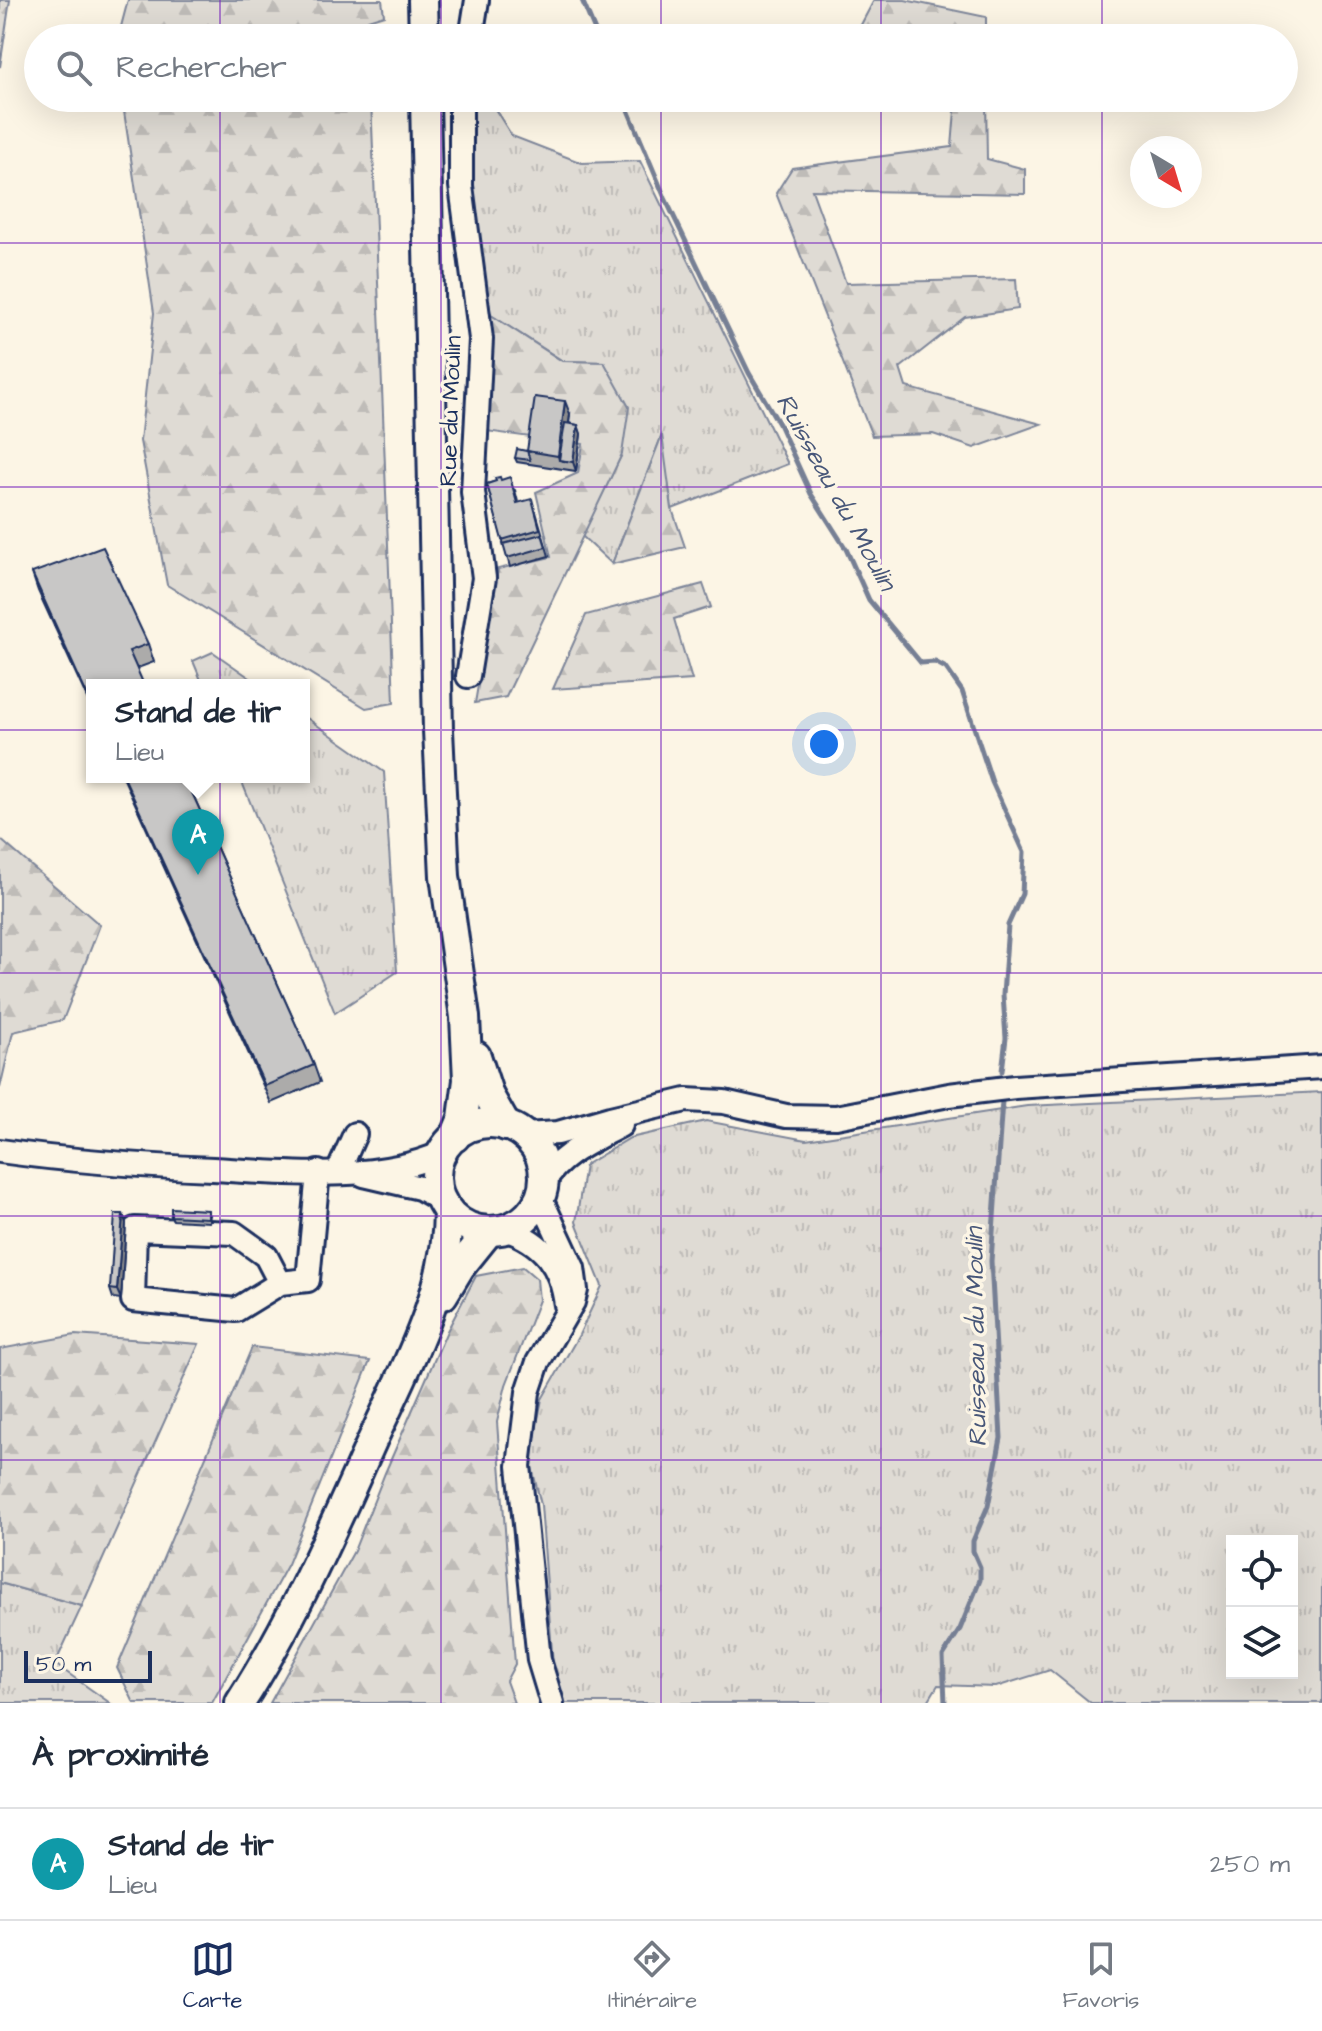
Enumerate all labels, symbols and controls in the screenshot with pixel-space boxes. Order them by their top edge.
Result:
search box [24,24,1298,112]
icon: search [52,46,96,90]
text: Rechercher [116,47,287,89]
north arrow [1130,136,1202,208]
street label: Rue du Moulin [431,335,471,487]
water label: Ruisseau du Moulin [767,387,906,599]
popup [86,679,310,783]
text: Stand de tir [115,692,281,734]
your location [804,724,844,764]
text: Lieu [115,734,164,770]
pin: A [172,809,224,875]
water label: Ruisseau du Moulin [956,1225,996,1447]
map controls [1226,1535,1298,1679]
button: locate [1226,1535,1298,1607]
button: layers [1226,1607,1298,1679]
scale bar [24,1647,152,1683]
text: 50 m [36,1649,91,1680]
text: À proximité [32,1731,209,1779]
text: Stand de tir [108,1825,274,1867]
text: A [50,1846,66,1882]
text: 250 m [1210,1846,1290,1882]
text: Lieu [108,1867,157,1903]
tab: Carte [183,1937,242,2016]
tab: Itinéraire [608,1937,697,2016]
tab: Favoris [1063,1937,1139,2016]

